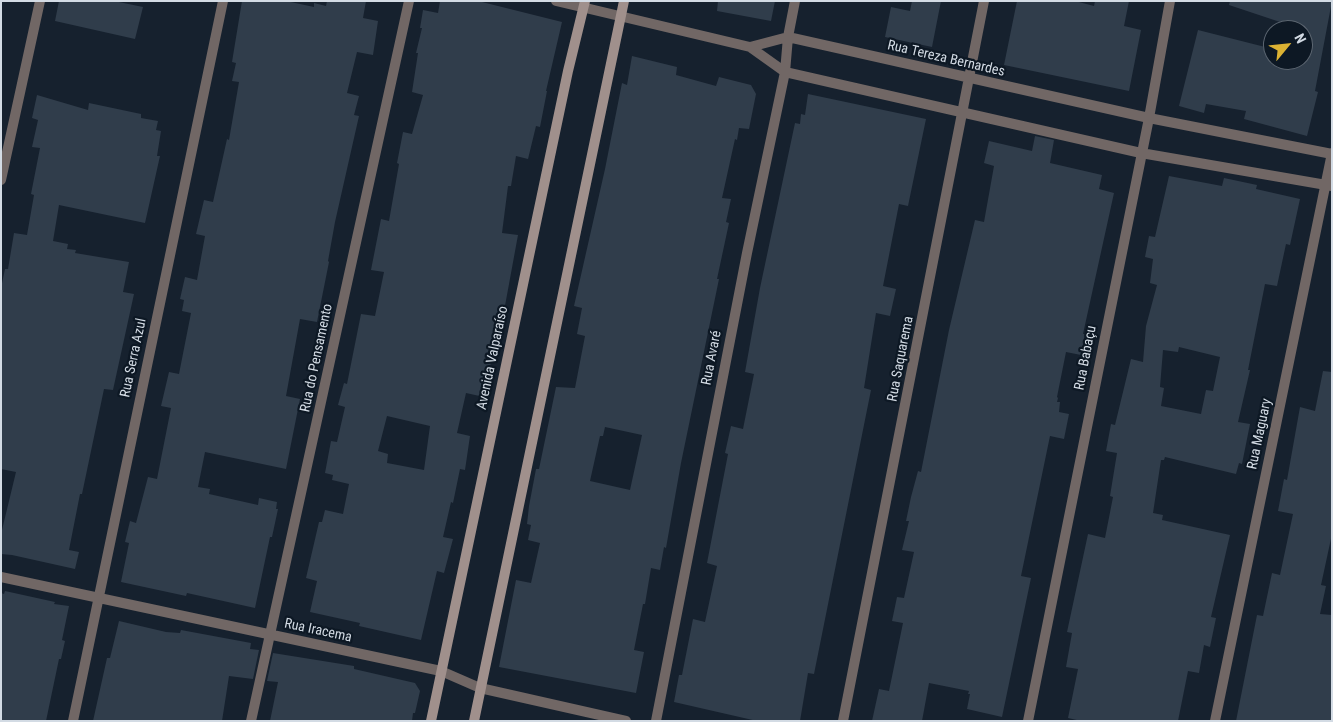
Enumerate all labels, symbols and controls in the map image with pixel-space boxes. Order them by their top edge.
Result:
north arrow [1263,20,1313,70]
text: N [1291,31,1309,46]
street label: Rua Tereza Bernardes [886,37,1006,81]
street label: Rua do Pensamento [297,302,337,414]
street label: Avenida Valparaíso [474,305,512,411]
street label: Rua Saquarema [885,315,917,403]
street label: Rua Serra Azul [117,317,151,399]
street label: Rua Babaçu [1072,324,1100,392]
street label: Rua Avaré [698,329,726,387]
street label: Rua Maguary [1244,397,1276,471]
street label: Rua Iracema [283,616,353,646]

